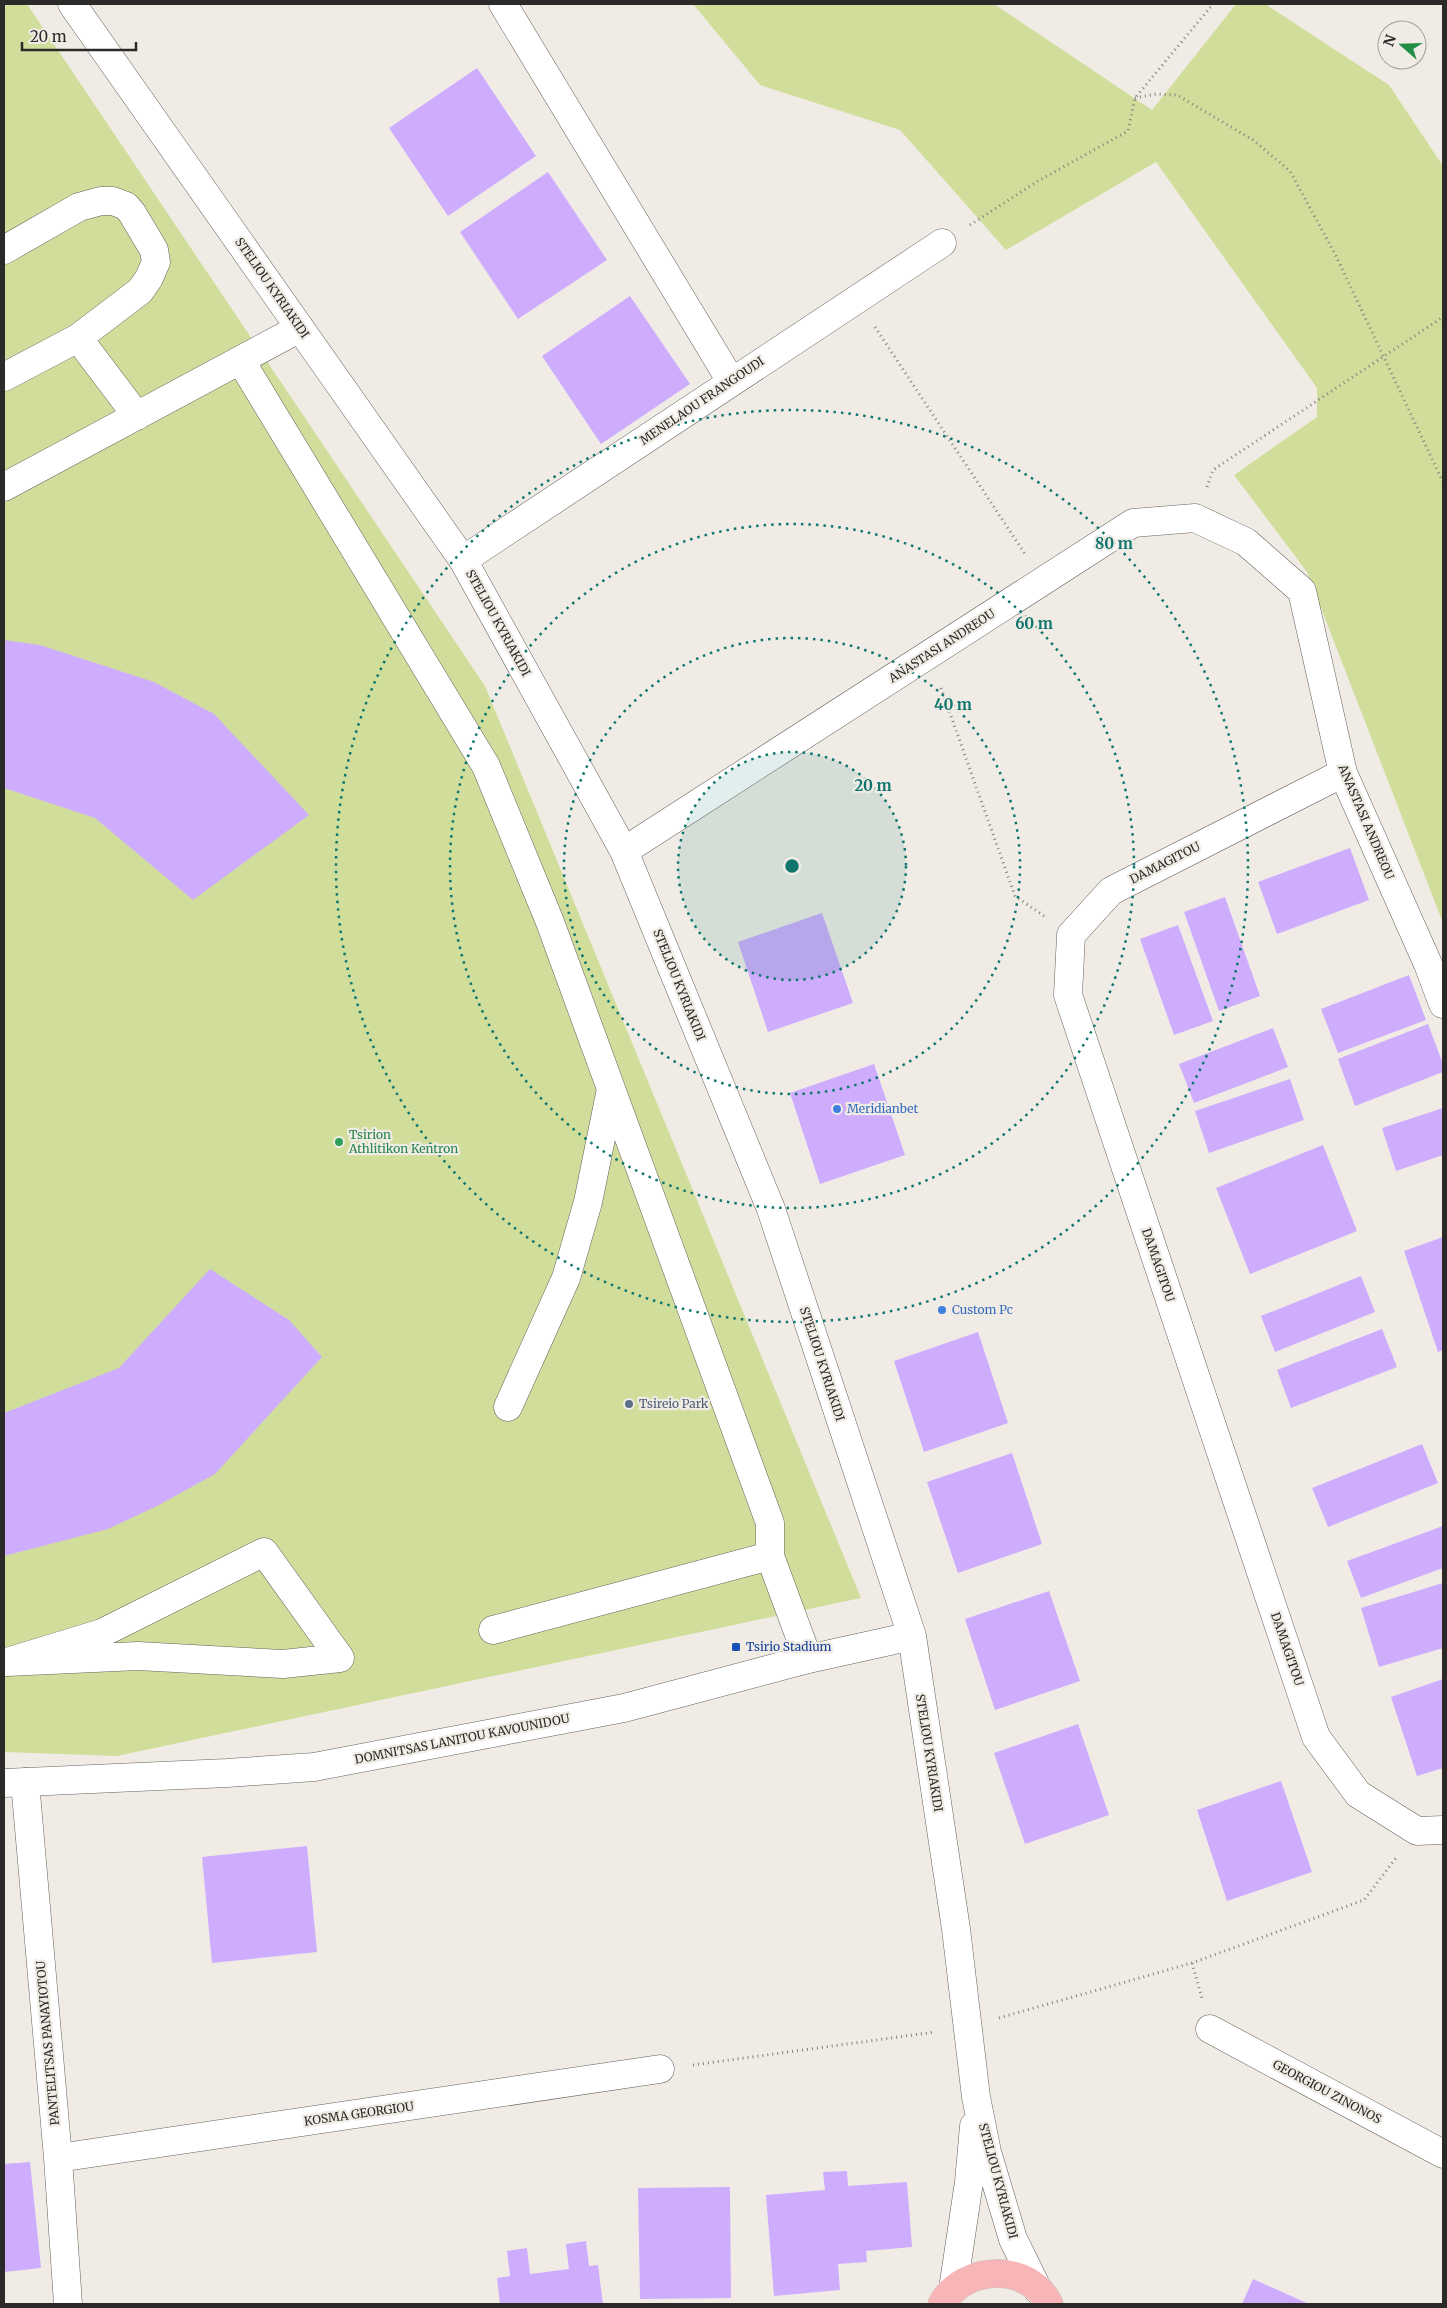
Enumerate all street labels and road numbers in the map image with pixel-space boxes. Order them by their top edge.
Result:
street label: STELIOU KYRIAKIDI [232,235,313,341]
street label: MENELAOU FRANGOUDI [637,353,767,448]
street label: STELIOU KYRIAKIDI [463,567,534,679]
street label: ANASTASI ANDREOU [885,606,998,686]
street label: ANASTASI ANDREOU [1335,761,1398,882]
street label: DAMAGITOU [1127,838,1203,887]
street label: STELIOU KYRIAKIDI [650,927,709,1043]
street label: DAMAGITOU [1139,1226,1178,1304]
street label: STELIOU KYRIAKIDI [797,1305,848,1423]
street label: DAMAGITOU [1268,1610,1307,1688]
street label: STELIOU KYRIAKIDI [913,1693,946,1813]
street label: DOMNITSAS LANITOU KAVOUNIDOU [353,1710,571,1767]
street label: PANTELITSAS PANAYIOTOU [33,1960,62,2126]
street label: GEORGIOU ZINONOS [1270,2057,1384,2127]
street label: KOSMA GEORGIOU [303,2098,415,2129]
street label: STELIOU KYRIAKIDI [976,2121,1021,2240]

